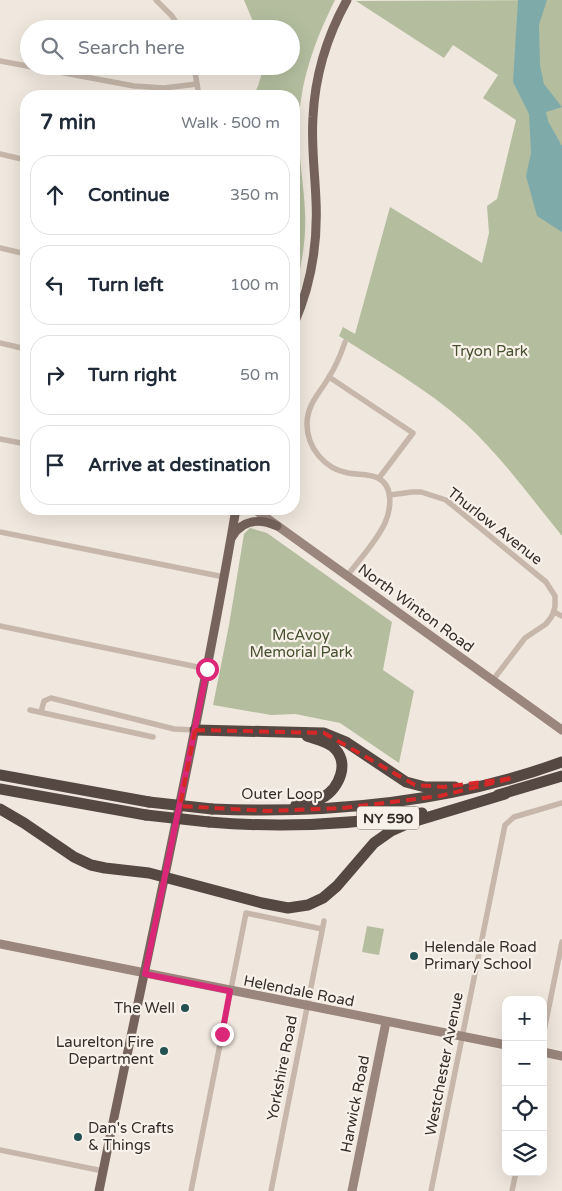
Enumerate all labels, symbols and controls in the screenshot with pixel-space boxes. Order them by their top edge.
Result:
search box [20,20,300,75]
icon: search [38,34,66,62]
text: Search here [78,37,185,59]
text: 7 min [40,110,96,135]
text: Walk · 500 m [181,113,280,133]
icon: ahead [41,181,69,209]
text: Continue [88,184,170,206]
text: 350 m [230,185,279,205]
icon: left [41,271,69,299]
text: Turn left [88,274,164,296]
text: 100 m [230,275,279,295]
park label: Tryon Park [452,342,528,360]
icon: right [41,361,69,389]
text: Turn right [88,364,176,386]
text: 50 m [240,365,279,385]
icon: arrive [41,451,69,479]
text: Arrive at destination [88,454,271,476]
street label: Thurlow Avenue [444,483,546,569]
street label: North Winton Road [355,560,477,656]
park label: McAvoy Memorial Park [249,626,353,661]
route start [196,658,219,681]
street label: Outer Loop [241,785,323,803]
road number: NY 590 [357,806,419,830]
place label: Helendale Road Primary School [424,938,537,973]
marker: Helendale Road Primary School [408,950,420,962]
street label: Helendale Road [242,971,356,1011]
street label: Westchester Avenue [421,991,467,1137]
map controls [502,996,547,1176]
button: + [502,996,547,1041]
place label: The Well [114,999,175,1017]
marker: The Well [179,1002,191,1014]
street label: Yorkshire Road [263,1014,301,1122]
route end [211,1023,234,1046]
place label: Laurelton Fire Department [56,1033,154,1068]
button: − [502,1041,547,1086]
marker: Laurelton Fire Department [158,1045,170,1057]
street label: Harwick Road [337,1054,373,1154]
button: locate [502,1086,547,1131]
place label: Dan's Crafts & Things [88,1119,174,1154]
marker: Dan's Crafts & Things [72,1131,84,1143]
button: layers [502,1131,547,1176]

